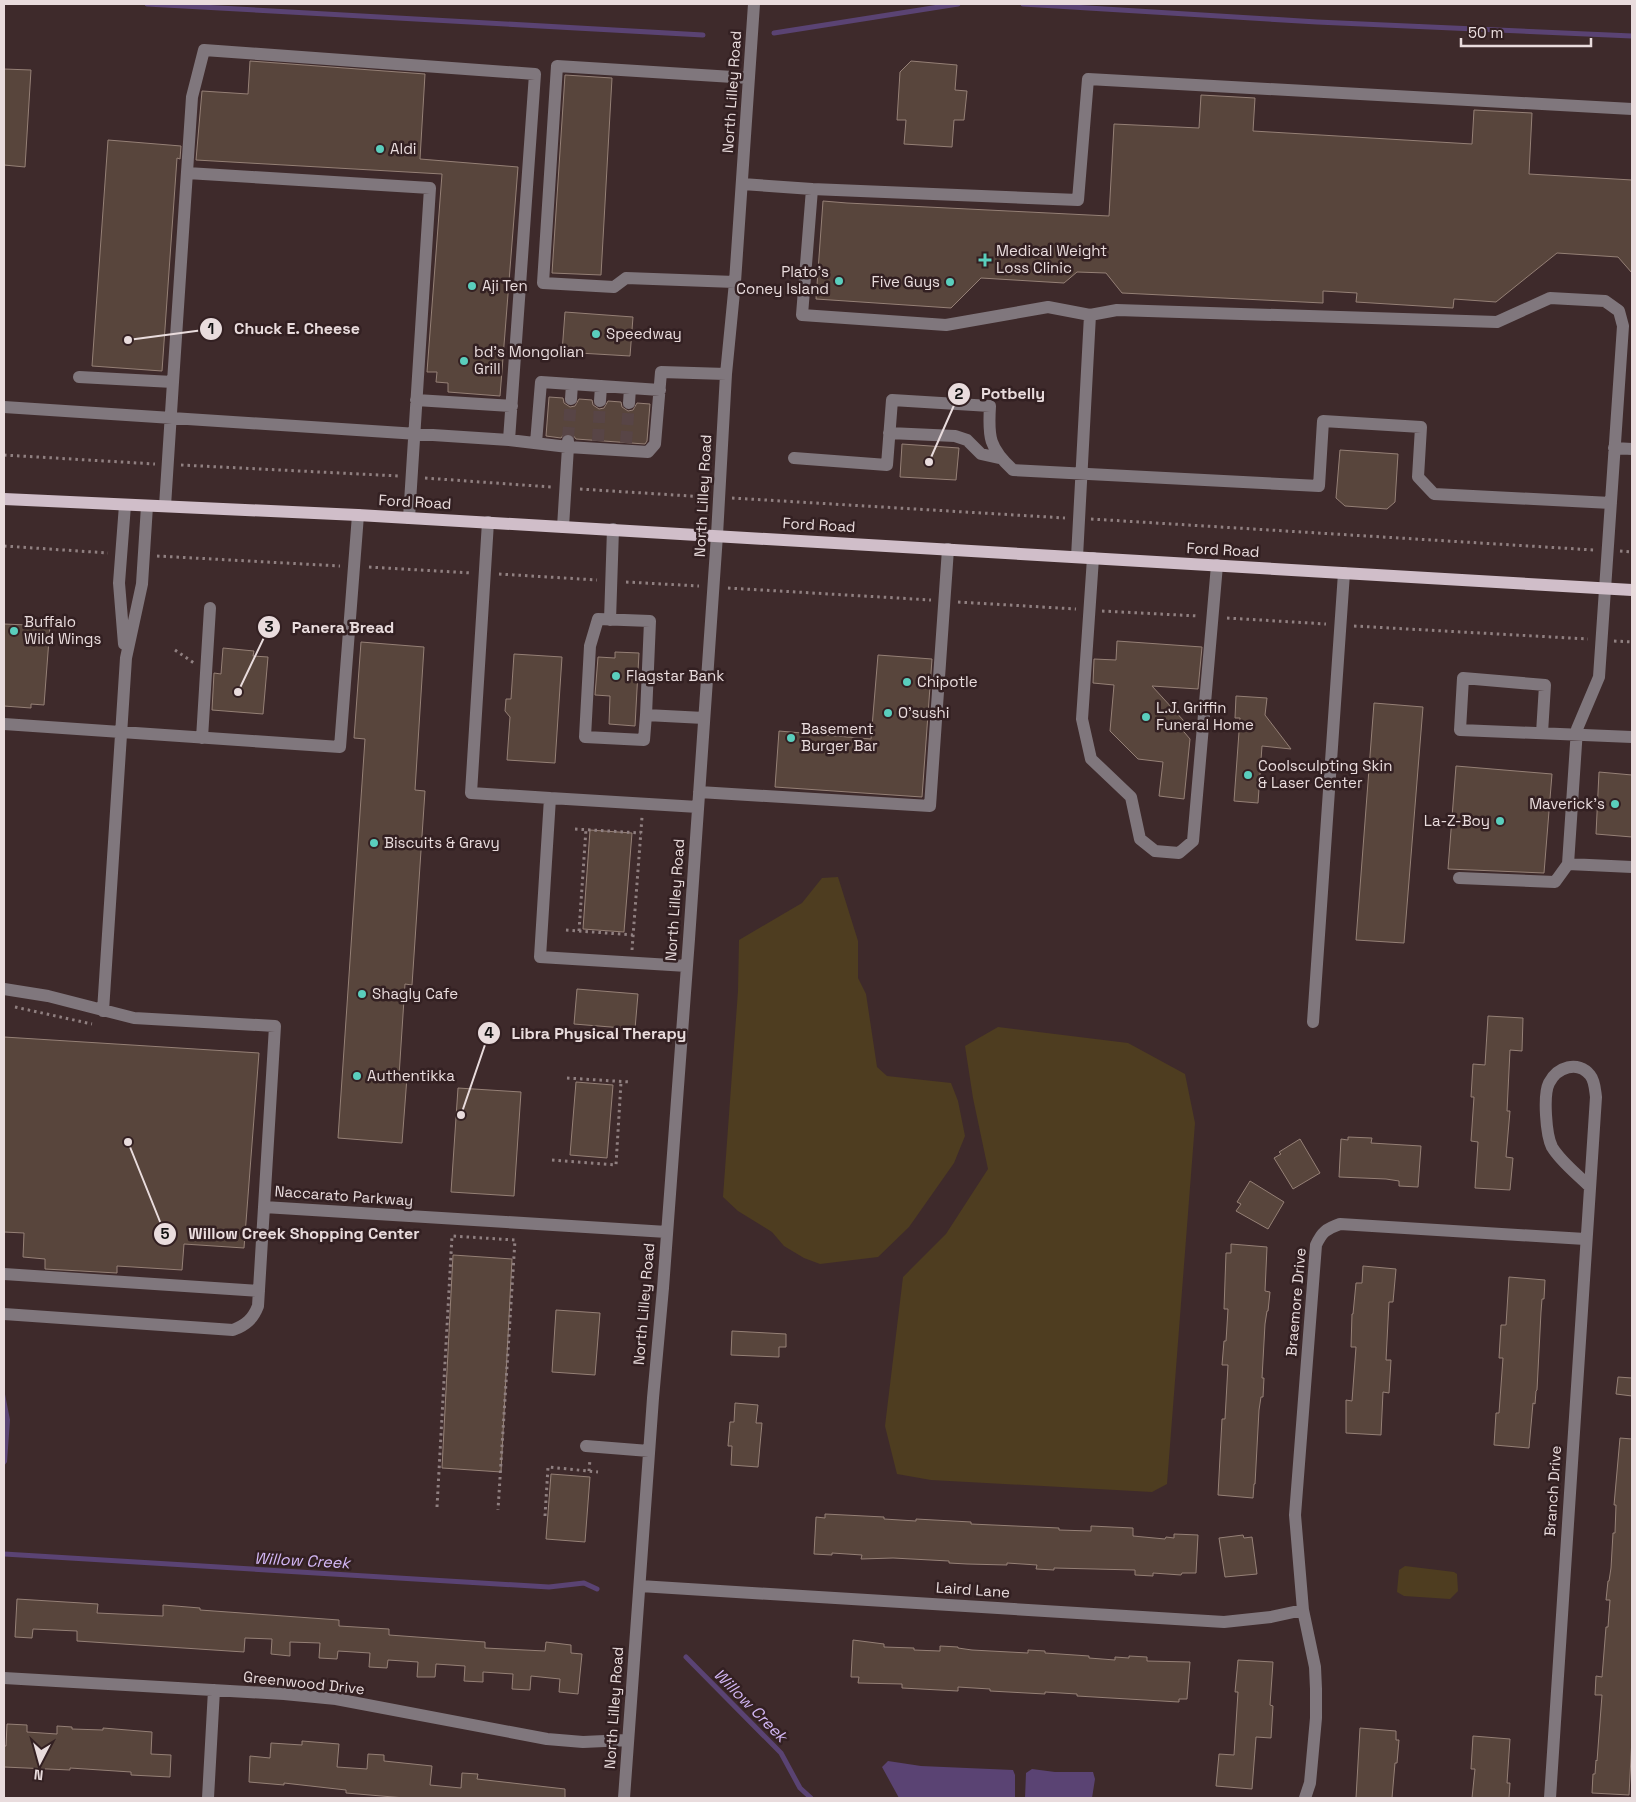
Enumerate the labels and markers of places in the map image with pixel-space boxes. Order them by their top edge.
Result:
place label: Aldi [390,139,416,158]
marker: Aldi [374,143,386,155]
place label: Medical Weight Loss Clinic [996,241,1107,277]
marker: Medical Weight Loss Clinic [978,253,992,267]
place label: Plato's Coney Island [736,262,829,298]
place label: Five Guys [872,272,940,291]
marker: Plato's Coney Island [833,275,845,287]
place label: Aji Ten [482,276,528,295]
marker: Five Guys [944,276,956,288]
marker: Aji Ten [466,280,478,292]
callout: Chuck E. Cheese [198,313,370,344]
place label: Speedway [606,324,682,343]
marker: Speedway [590,328,602,340]
place label: bd's Mongolian Grill [474,342,584,378]
marker: bd's Mongolian Grill [458,355,470,367]
callout: Potbelly [946,378,1055,409]
place label: Buffalo Wild Wings [24,612,102,648]
callout: Panera Bread [256,612,404,643]
marker: Buffalo Wild Wings [8,625,20,637]
place label: Flagstar Bank [626,666,724,685]
marker: Flagstar Bank [610,670,622,682]
place label: Chipotle [917,672,978,691]
marker: Chipotle [901,676,913,688]
place label: L.J. Griffin Funeral Home [1156,698,1254,734]
place label: O'sushi [898,703,949,722]
marker: O'sushi [882,707,894,719]
marker: L.J. Griffin Funeral Home [1140,711,1152,723]
place label: Basement Burger Bar [801,719,878,755]
marker: Basement Burger Bar [785,732,797,744]
place label: Coolsculpting Skin & Laser Center [1258,756,1392,792]
marker: Coolsculpting Skin & Laser Center [1242,769,1254,781]
place label: Maverick's [1529,794,1605,813]
marker: Maverick's [1609,798,1621,810]
place label: La-Z-Boy [1424,811,1490,830]
marker: La-Z-Boy [1494,815,1506,827]
place label: Biscuits & Gravy [384,833,500,852]
marker: Biscuits & Gravy [368,837,380,849]
place label: Shagly Cafe [372,984,458,1003]
marker: Shagly Cafe [356,988,368,1000]
callout: Libra Physical Therapy [477,1018,697,1049]
place label: Authentikka [367,1066,455,1085]
marker: Authentikka [351,1070,363,1082]
callout: Willow Creek Shopping Center [153,1218,429,1249]

